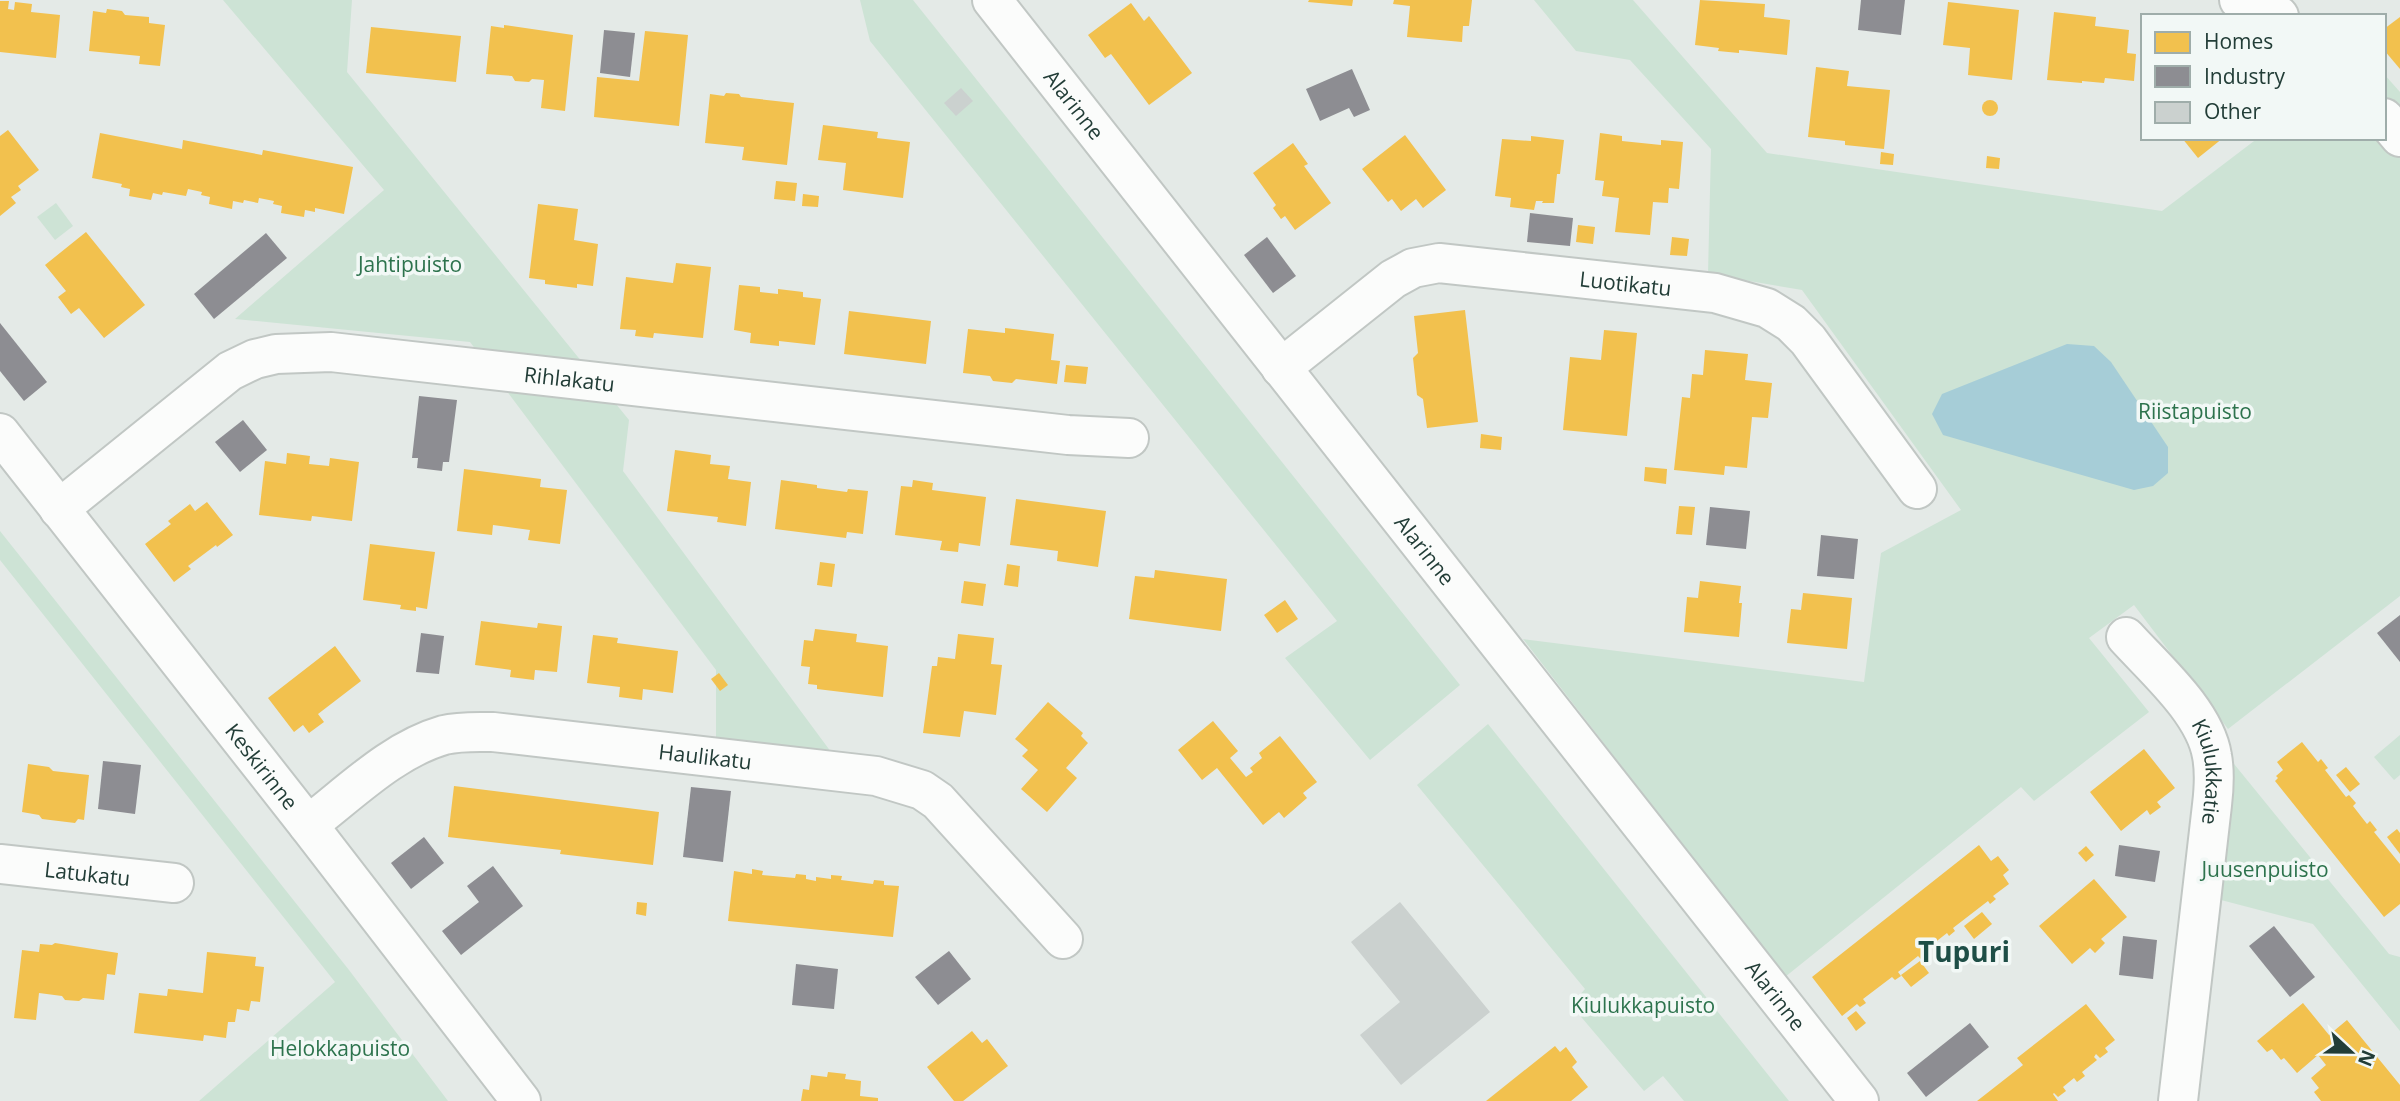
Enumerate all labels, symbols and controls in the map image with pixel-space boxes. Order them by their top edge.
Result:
legend [2141,14,2386,140]
text: Homes [2204,27,2273,55]
text: Industry [2204,62,2286,90]
street label: Alarinne [1038,64,1111,145]
text: Other [2204,97,2261,125]
park label: Jahtipuisto [356,250,462,278]
street label: Luotikatu [1578,264,1673,302]
street label: Rihlakatu [522,360,616,398]
park label: Riistapuisto [2138,397,2252,425]
street label: Alarinne [1389,509,1461,591]
street label: Kiulukkatie [2186,714,2228,826]
street label: Keskirinne [219,717,305,815]
street label: Haulikatu [657,737,753,776]
street label: Latukatu [43,855,132,892]
park label: Juusenpuisto [2199,855,2329,883]
district label: Tupuri [1918,932,2010,970]
street label: Alarinne [1740,955,1812,1036]
park label: Kiulukkapuisto [1571,991,1715,1019]
north arrow [2316,1017,2386,1087]
park label: Helokkapuisto [270,1034,410,1062]
text: N [2352,1046,2382,1070]

